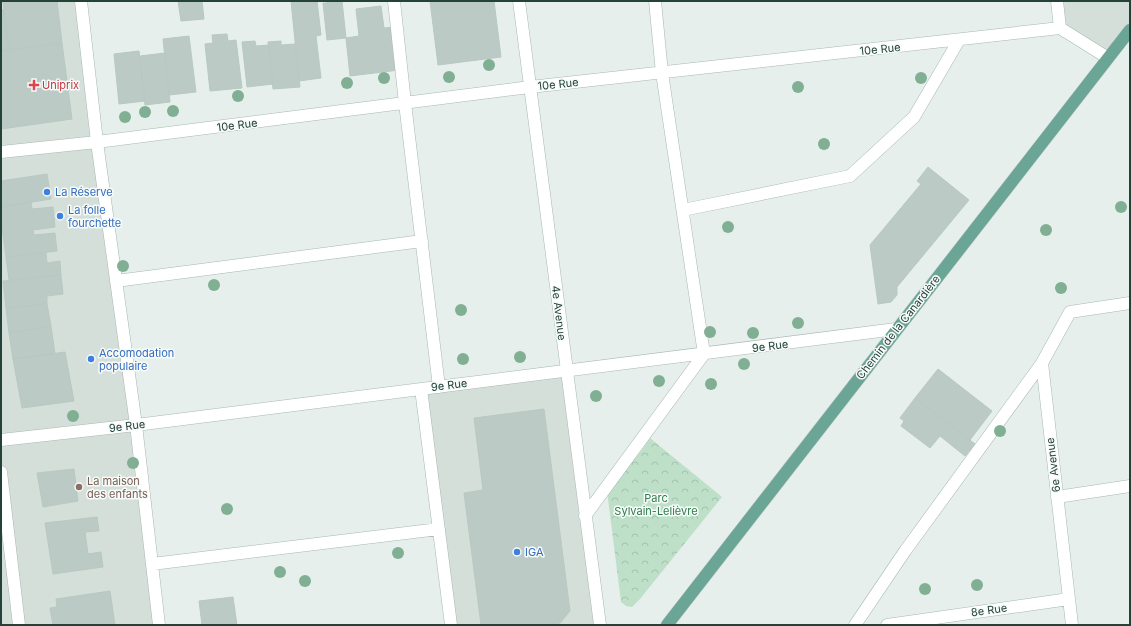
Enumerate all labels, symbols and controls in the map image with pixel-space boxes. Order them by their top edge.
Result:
street label: 10e Rue [859,40,901,58]
street label: 10e Rue [537,75,579,93]
place label: Uniprix [42,78,79,92]
marker: Uniprix [29,80,39,90]
street label: 10e Rue [216,116,258,134]
place label: La Réserve [55,185,113,199]
marker: La Réserve [42,187,52,197]
place label: La folle fourchette [68,203,121,230]
marker: La folle fourchette [55,211,65,221]
street label: Chemin de la Canardière [853,272,943,382]
street label: 4e Avenue [549,285,569,341]
street label: 9e Rue [751,337,789,355]
place label: Accomodation populaire [99,346,174,373]
marker: Accomodation populaire [86,354,96,364]
street label: 9e Rue [430,376,468,394]
street label: 9e Rue [108,417,146,435]
street label: 6e Avenue [1043,437,1063,493]
place label: La maison des enfants [87,474,148,501]
marker: La maison des enfants [74,482,84,492]
park label: Parc Sylvain-Lelièvre [614,491,698,518]
place label: IGA [525,545,544,559]
marker: IGA [512,547,522,557]
street label: 8e Rue [970,601,1008,619]

